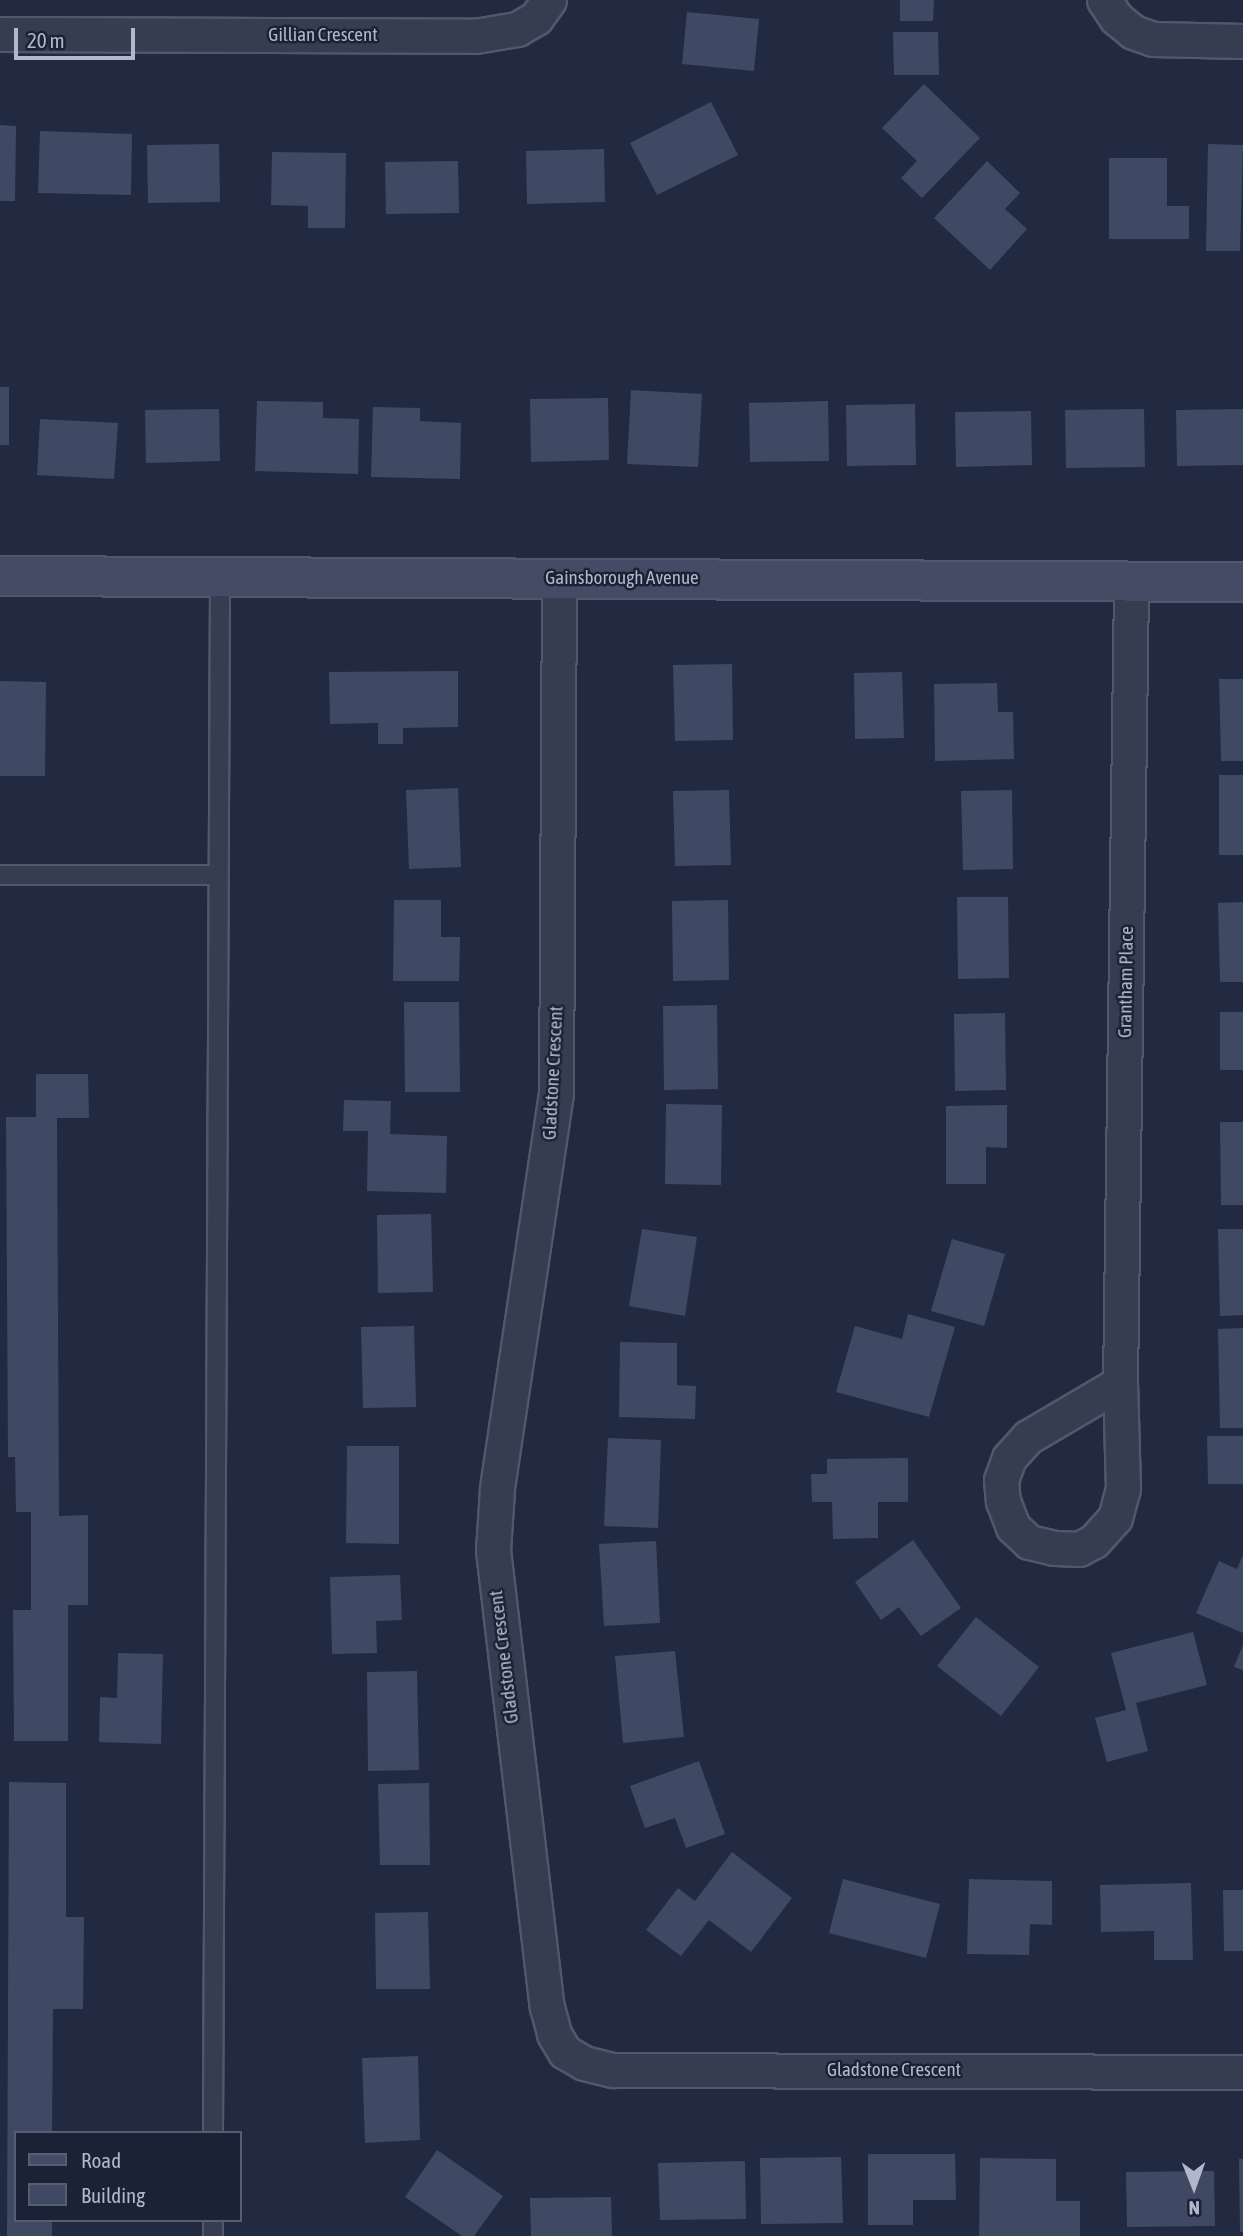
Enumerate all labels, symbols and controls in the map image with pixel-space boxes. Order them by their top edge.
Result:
scale bar [18,14,138,58]
street label: Gillian Crescent [268,24,378,46]
text: 20 m [27,28,65,52]
street label: Gainsborough Avenue [545,567,699,589]
street label: Grantham Place [1114,926,1138,1038]
street label: Gladstone Crescent [538,1005,568,1141]
street label: Gladstone Crescent [485,1589,523,1725]
street label: Gladstone Crescent [827,2059,961,2081]
legend [14,2131,242,2222]
text: Road [81,2148,121,2172]
north arrow [1159,2152,1229,2222]
text: Building [81,2183,145,2207]
text: N [1189,2197,1200,2219]

